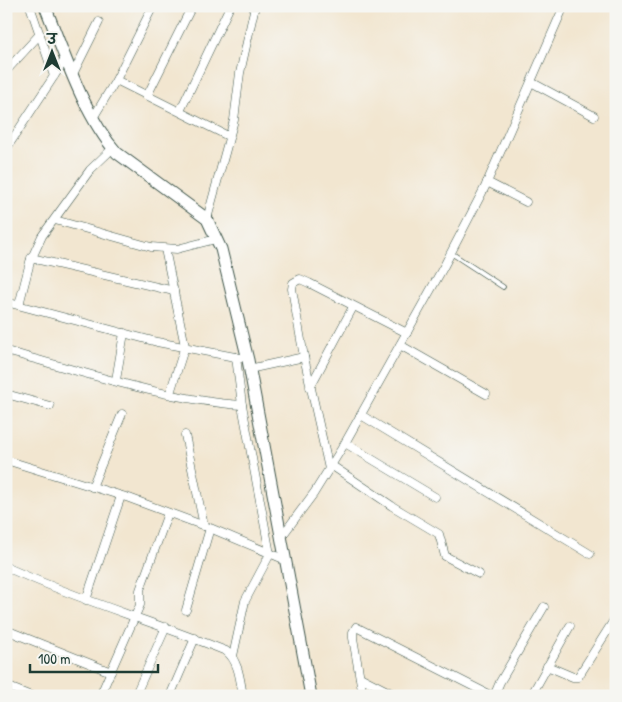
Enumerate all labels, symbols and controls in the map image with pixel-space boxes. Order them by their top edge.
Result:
north arrow [28,28,78,78]
text: उ [45,29,58,48]
scale bar [30,642,158,674]
text: 100 m [38,648,71,669]

